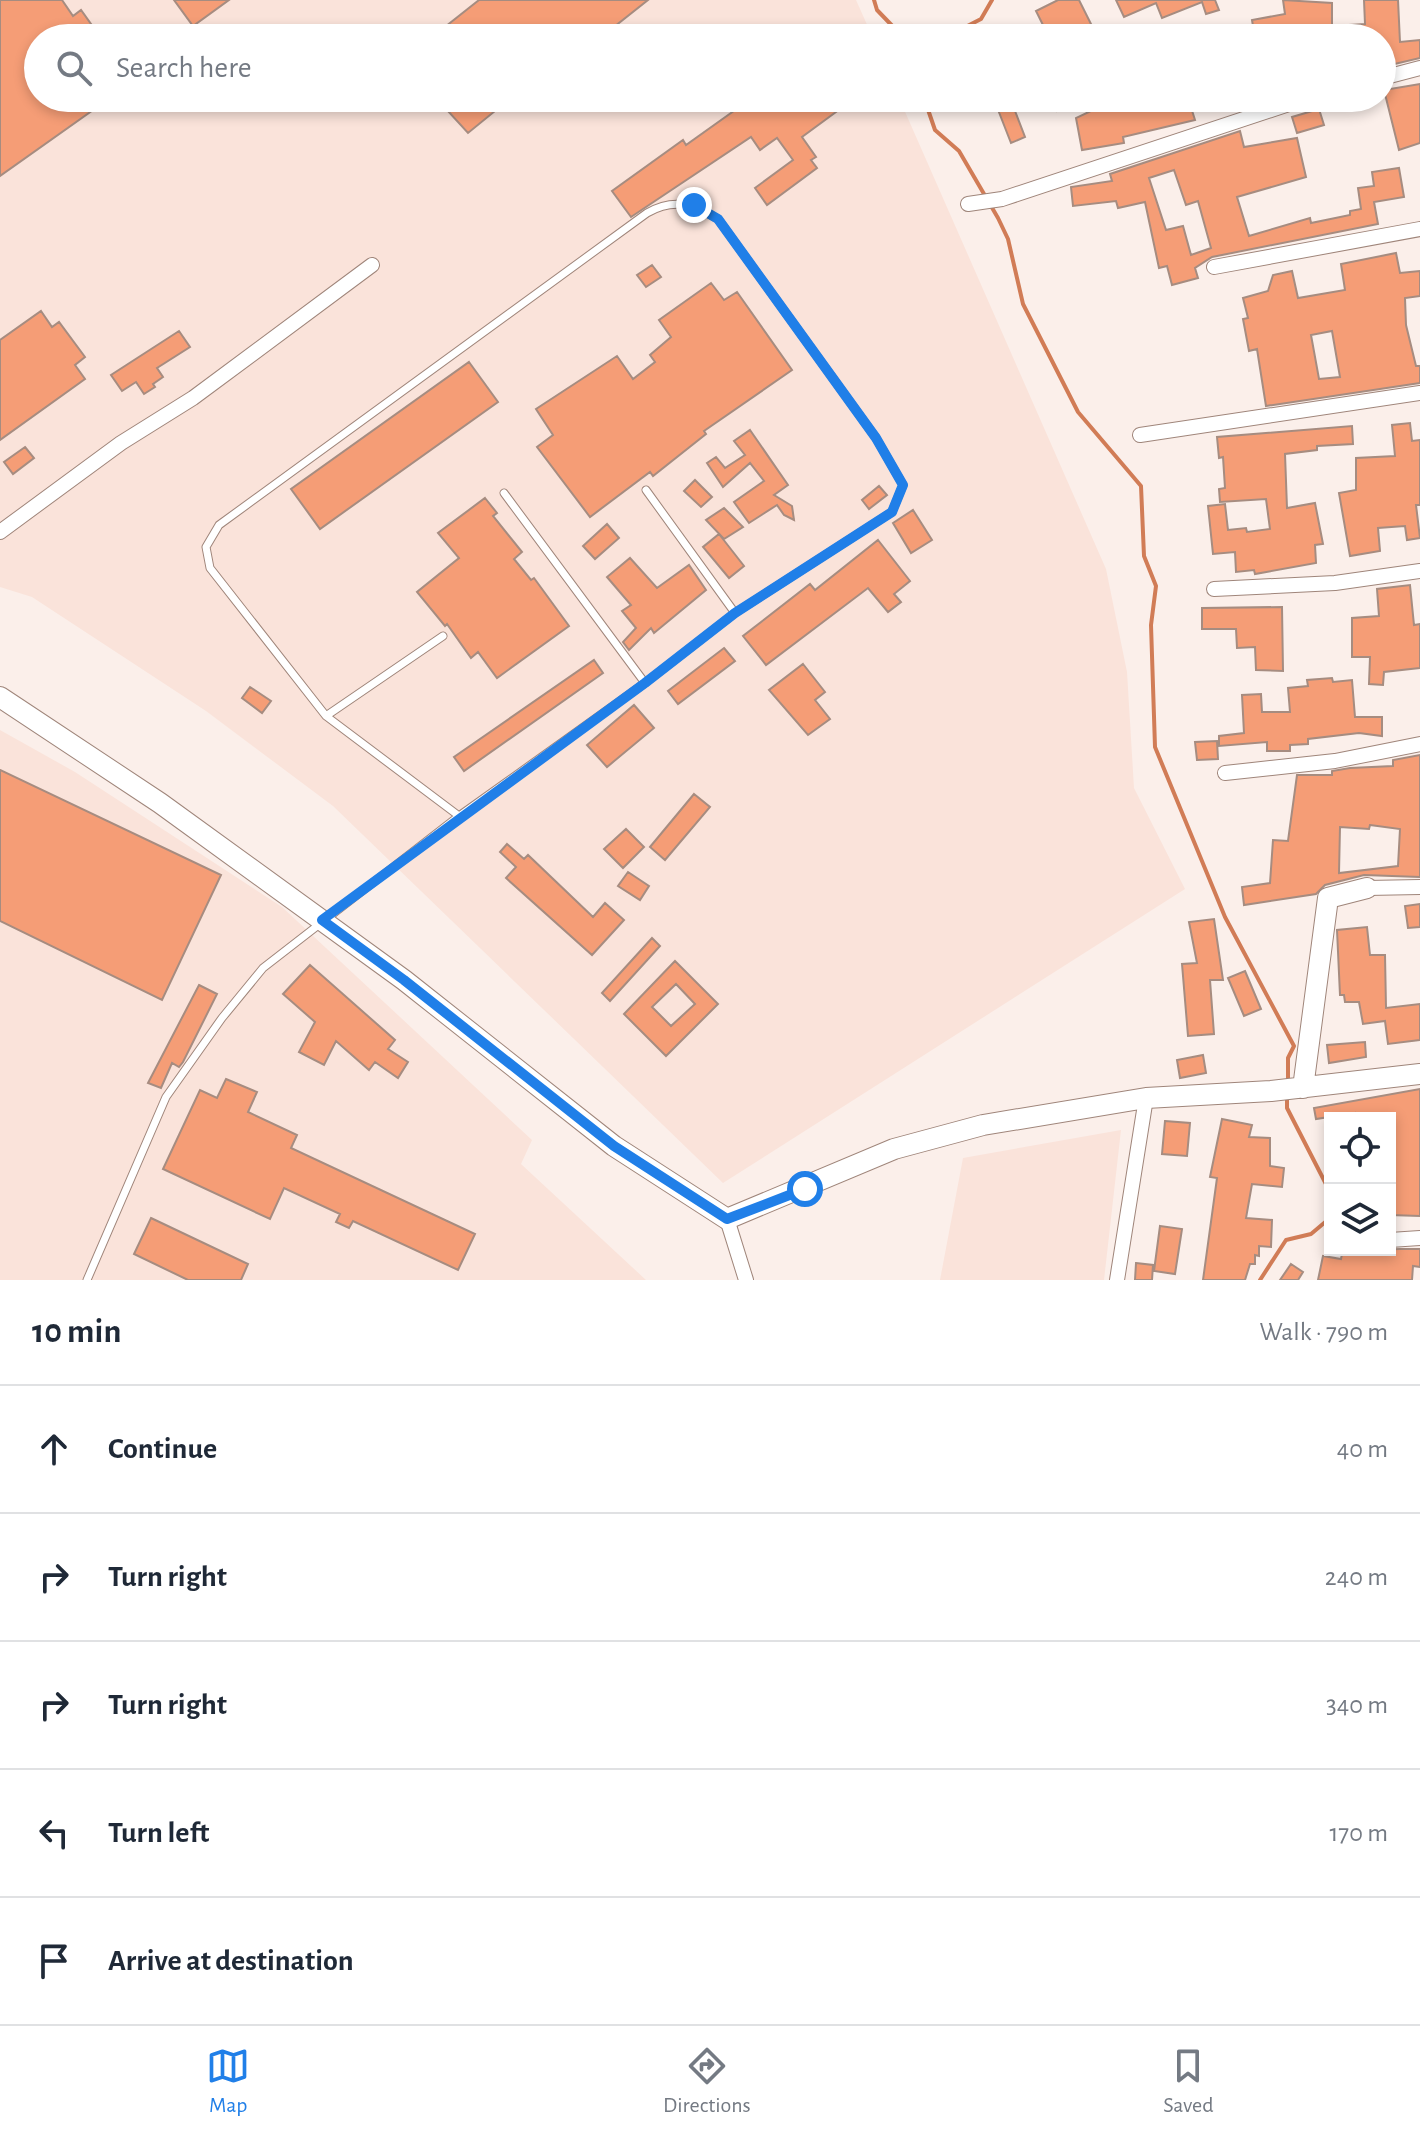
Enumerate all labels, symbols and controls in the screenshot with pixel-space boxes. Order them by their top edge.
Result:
search box [24,24,1396,112]
icon: search [52,46,96,90]
text: Search here [116,53,252,83]
route end [676,187,712,223]
map controls [1324,1112,1396,1256]
button: locate [1324,1112,1396,1184]
route start [787,1171,823,1207]
button: layers [1324,1184,1396,1256]
text: 10 min [32,1315,121,1349]
text: Walk · 790 m [1259,1319,1388,1345]
icon: ahead [32,1427,76,1471]
text: Continue [108,1434,217,1464]
text: 40 m [1337,1436,1388,1462]
icon: right [32,1555,76,1599]
text: Turn right [108,1562,227,1592]
text: 240 m [1325,1564,1388,1590]
icon: right [32,1683,76,1727]
text: Turn right [108,1690,227,1720]
text: 340 m [1326,1692,1388,1718]
icon: left [32,1811,76,1855]
text: Turn left [108,1818,209,1848]
text: 170 m [1329,1820,1388,1846]
icon: arrive [32,1939,76,1983]
text: Arrive at destination [108,1946,354,1976]
tab: Map [206,2044,250,2118]
tab: Directions [663,2044,751,2118]
tab: Saved [1163,2044,1214,2118]

